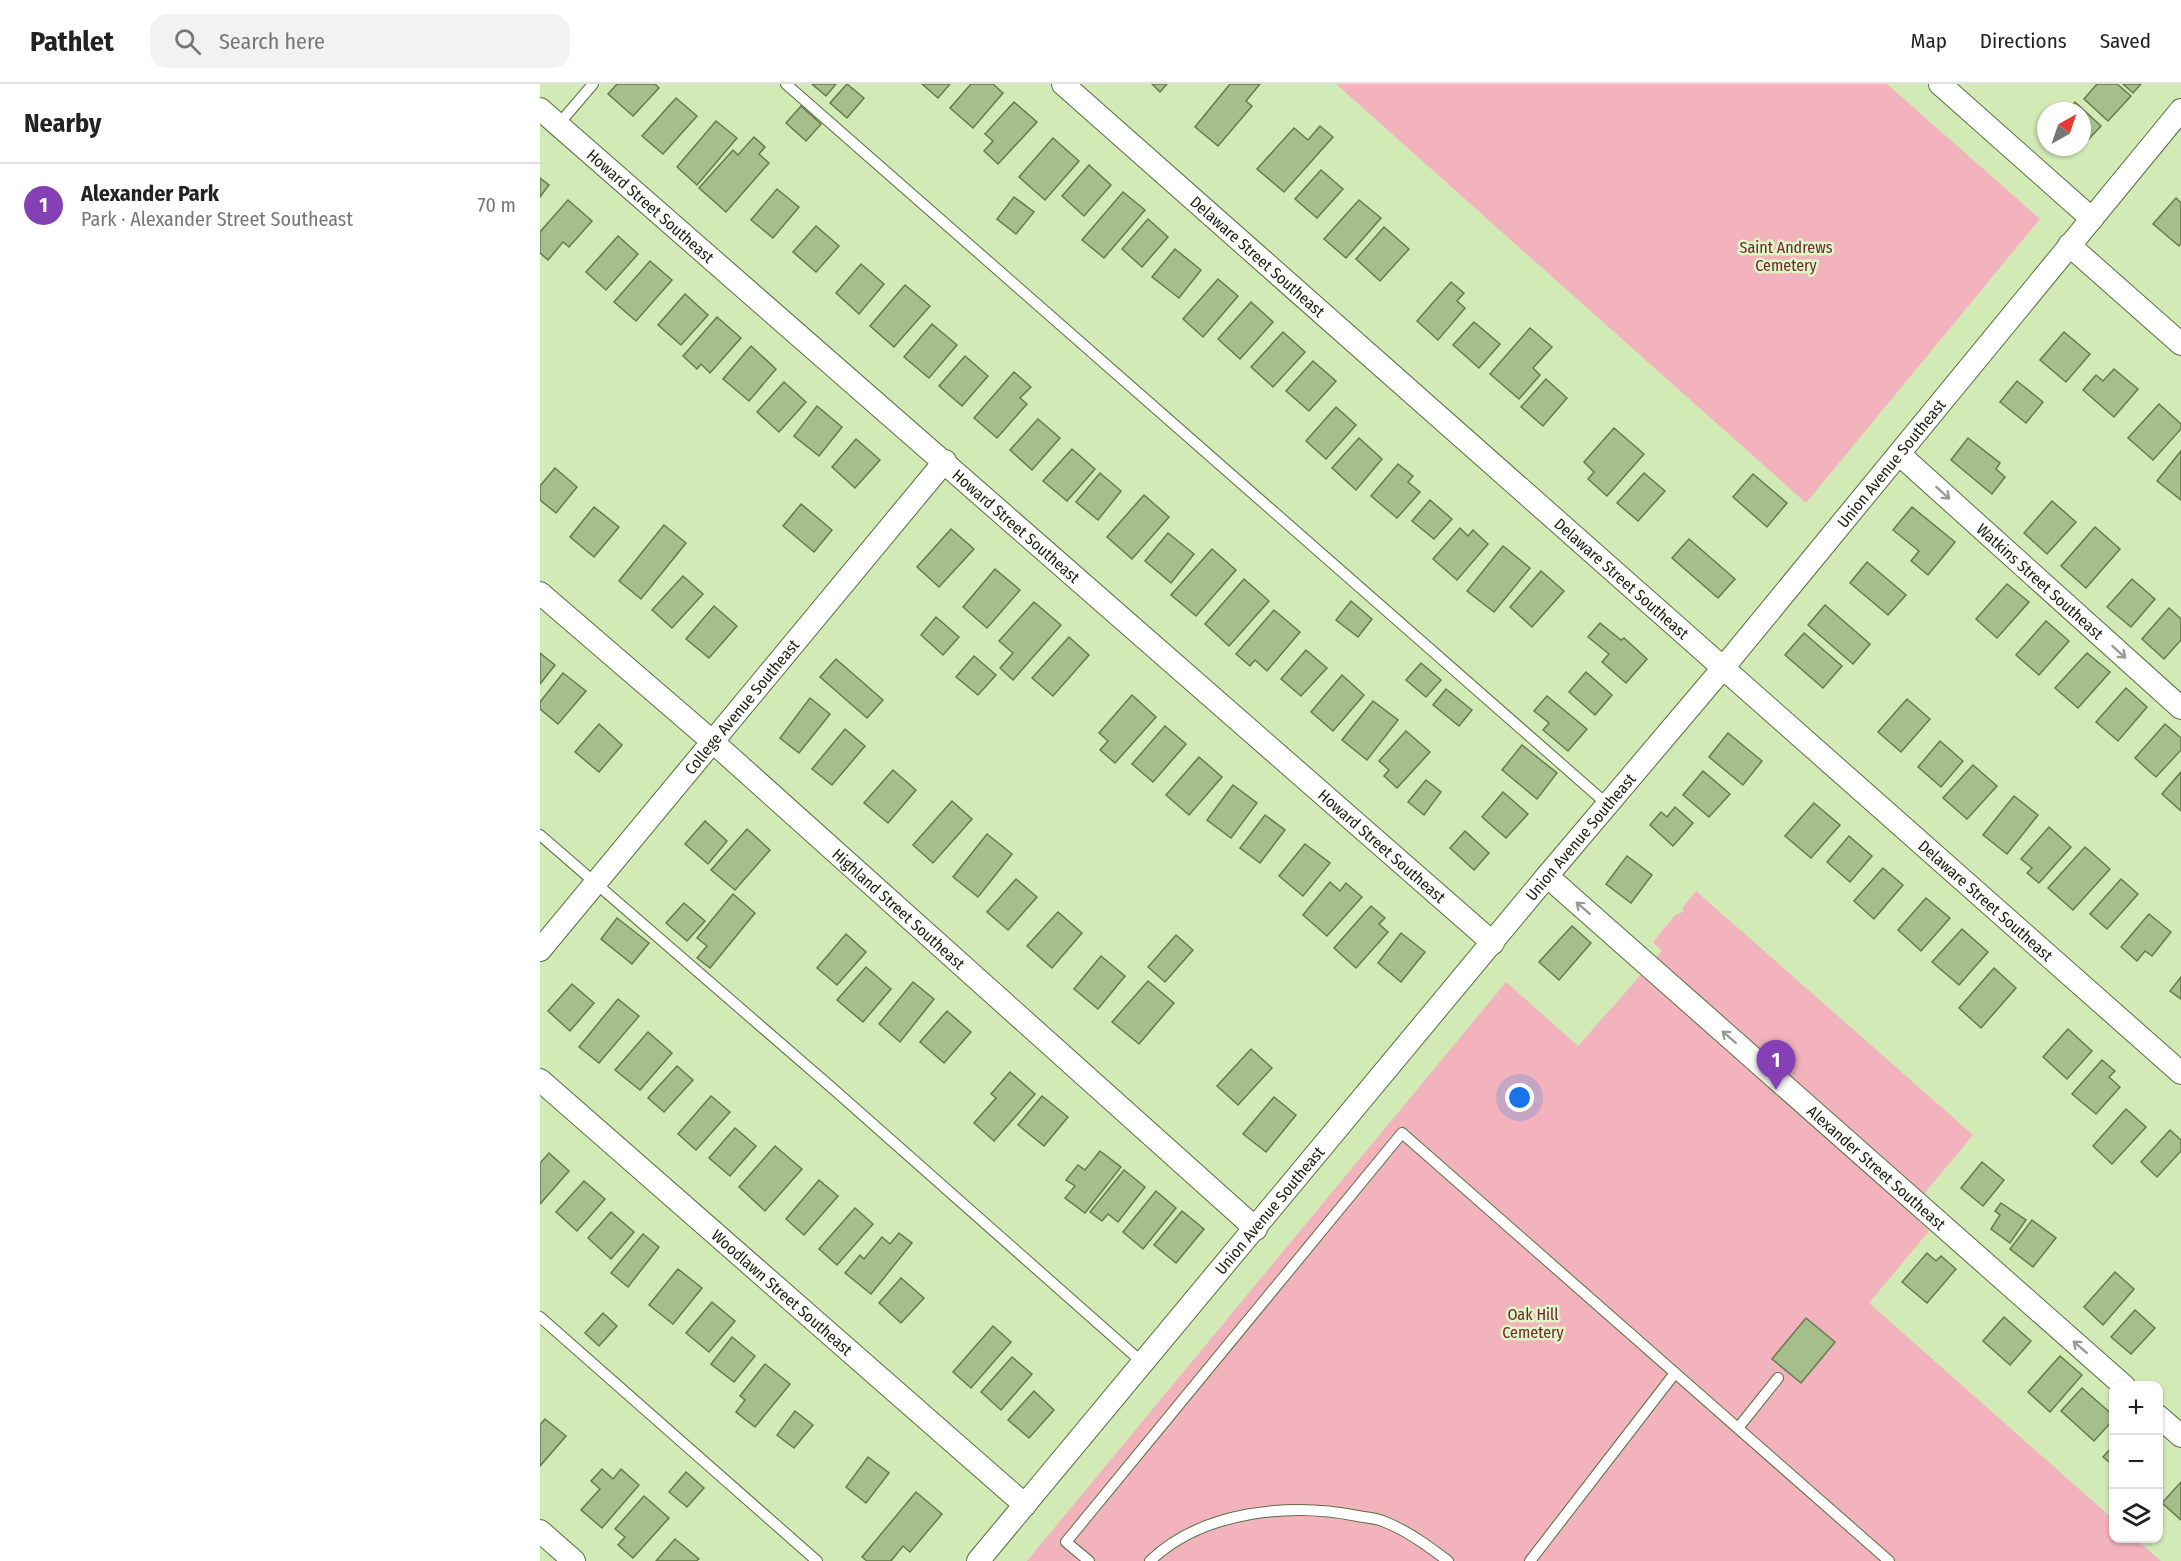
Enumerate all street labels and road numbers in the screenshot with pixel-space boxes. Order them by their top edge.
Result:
street label: Howard Street Southeast [583,145,719,267]
street label: Delaware Street Southeast [1187,192,1329,321]
street label: Union Avenue Southeast [1833,395,1950,531]
street label: Howard Street Southeast [949,465,1084,587]
street label: Delaware Street Southeast [1551,514,1693,643]
street label: Watkins Street Southeast [1973,519,2108,644]
street label: College Avenue Southeast [680,635,803,778]
street label: Union Avenue Southeast [1521,769,1640,904]
street label: Howard Street Southeast [1315,785,1450,907]
street label: Delaware Street Southeast [1915,836,2057,965]
street label: Highland Street Southeast [829,844,970,974]
street label: Alexander Street Southeast [1804,1101,1950,1234]
street label: Union Avenue Southeast [1211,1142,1328,1278]
street label: Woodlawn Street Southeast [708,1225,857,1359]

